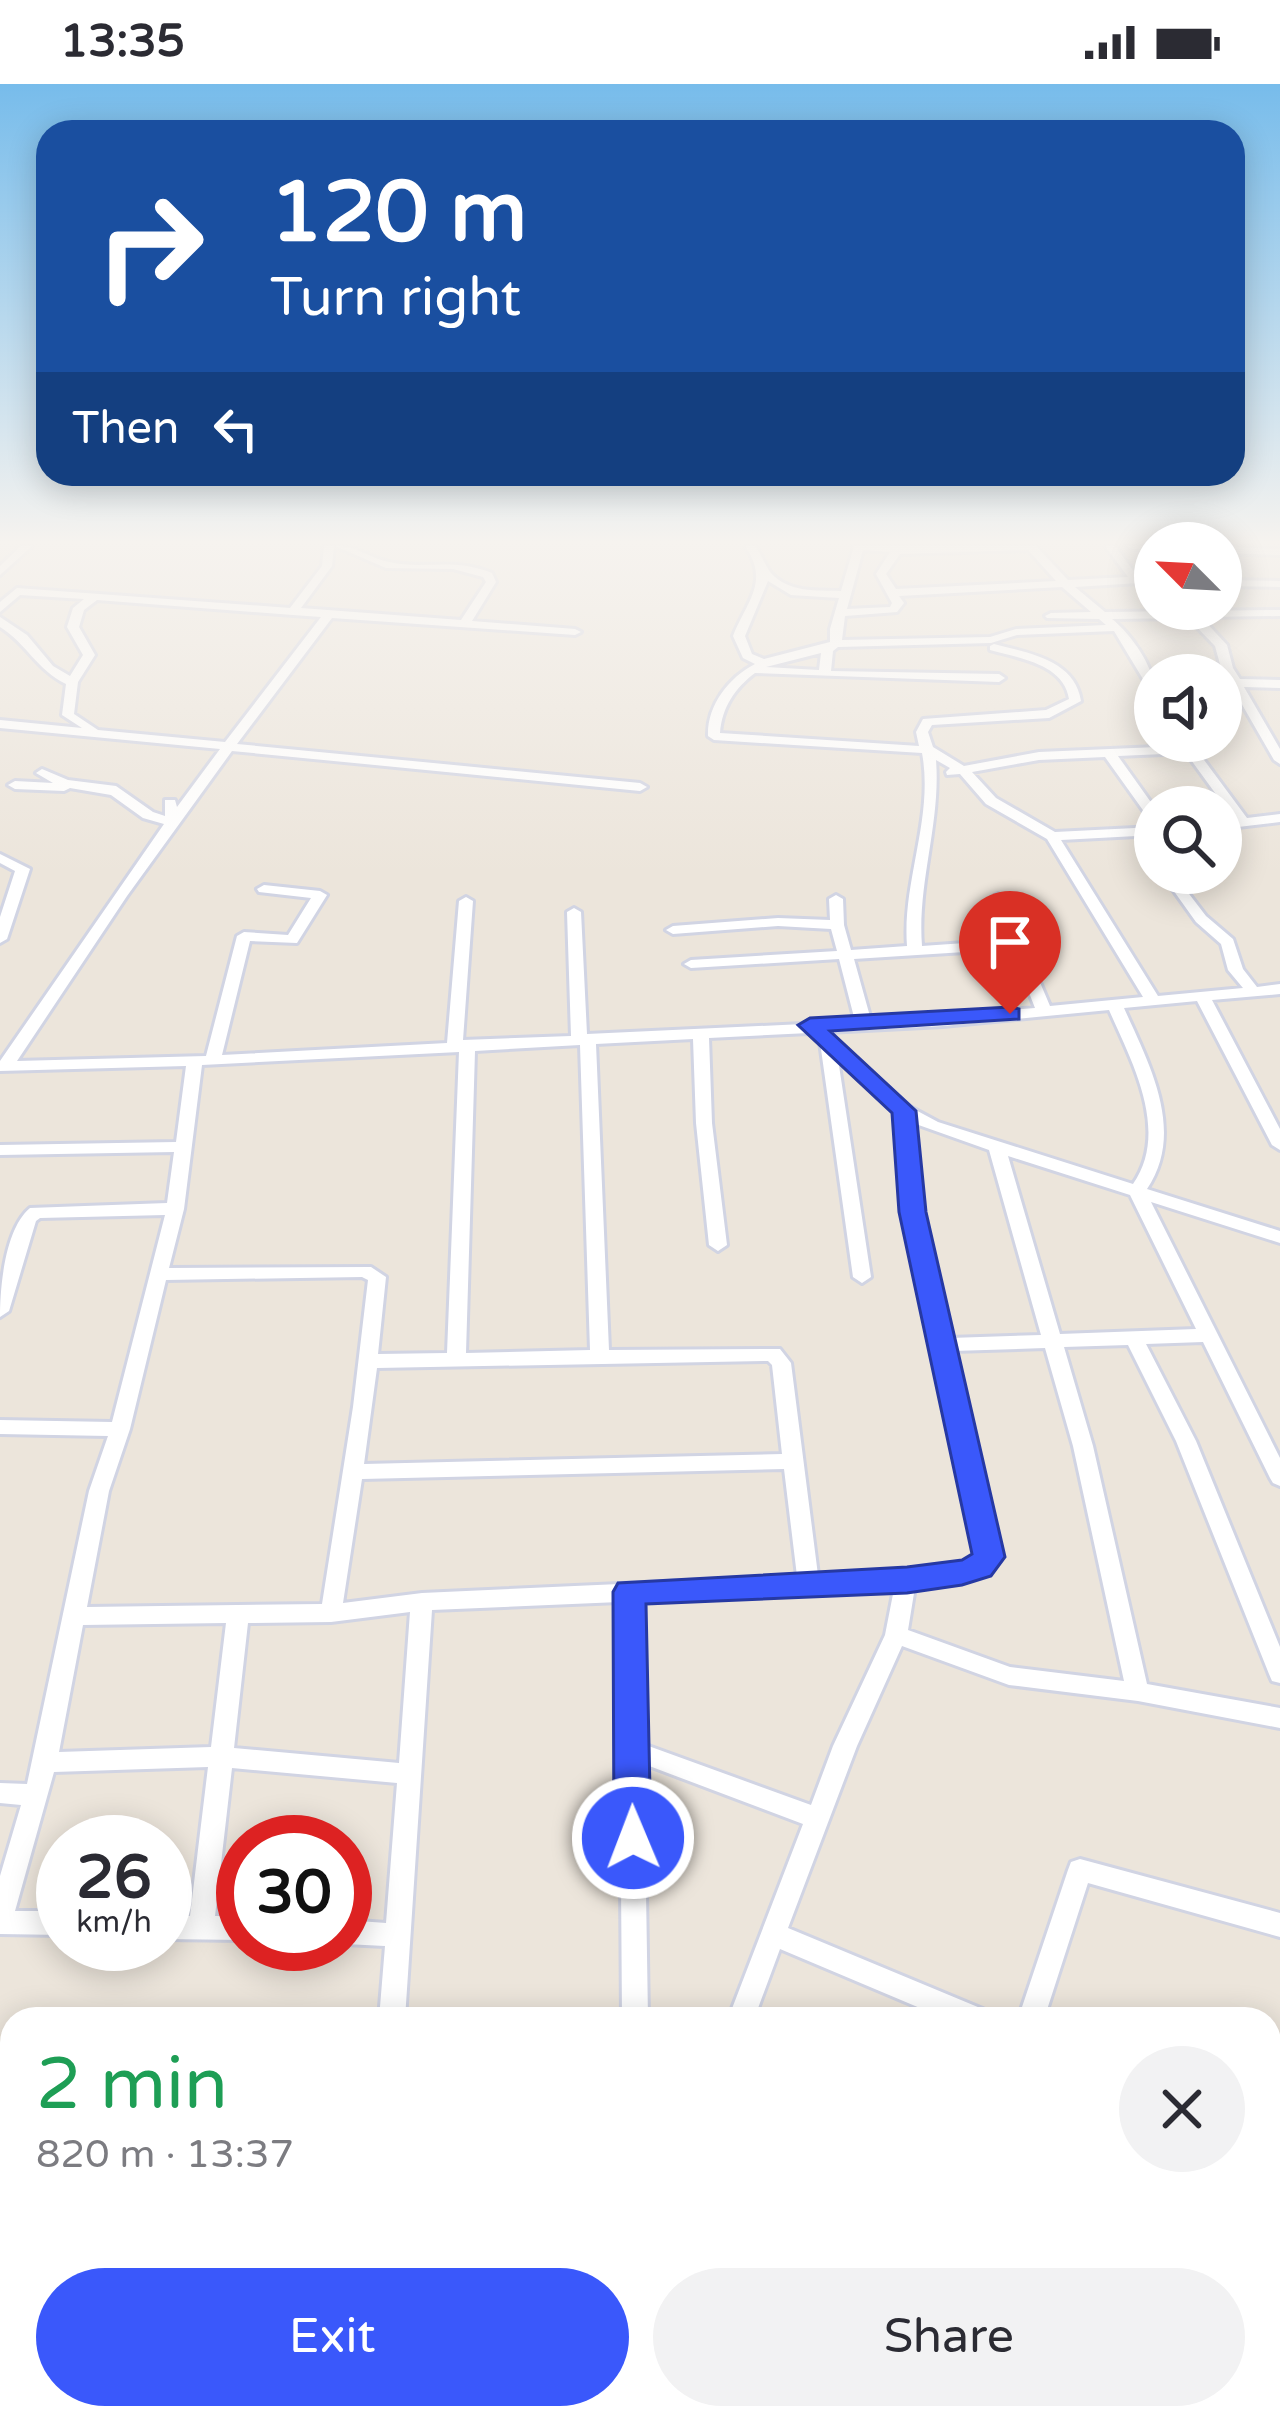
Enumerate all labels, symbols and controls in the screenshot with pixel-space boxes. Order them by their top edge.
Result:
text: 13:35 [60,15,185,69]
text: 120 m [270,163,527,264]
icon: right [72,168,228,324]
text: Turn right [270,265,521,330]
icon: left [203,396,269,462]
text: Then [72,402,179,456]
north arrow [1134,522,1242,630]
map controls [1134,522,1242,894]
button: sound [1134,654,1242,762]
button: search [1134,786,1242,894]
pin [959,891,1061,1014]
icon: arrive [977,909,1043,975]
position arrow [570,1775,696,1901]
speed limit sign: 30 [216,1815,372,1971]
text: 26 [76,1842,152,1914]
text: km/h [76,1904,152,1941]
text: 2 min [36,2042,228,2129]
button: close [1119,2046,1245,2172]
text: 820 m · 13:37 [36,2131,294,2178]
button: Exit [36,2268,629,2406]
button: Share [653,2268,1245,2406]

